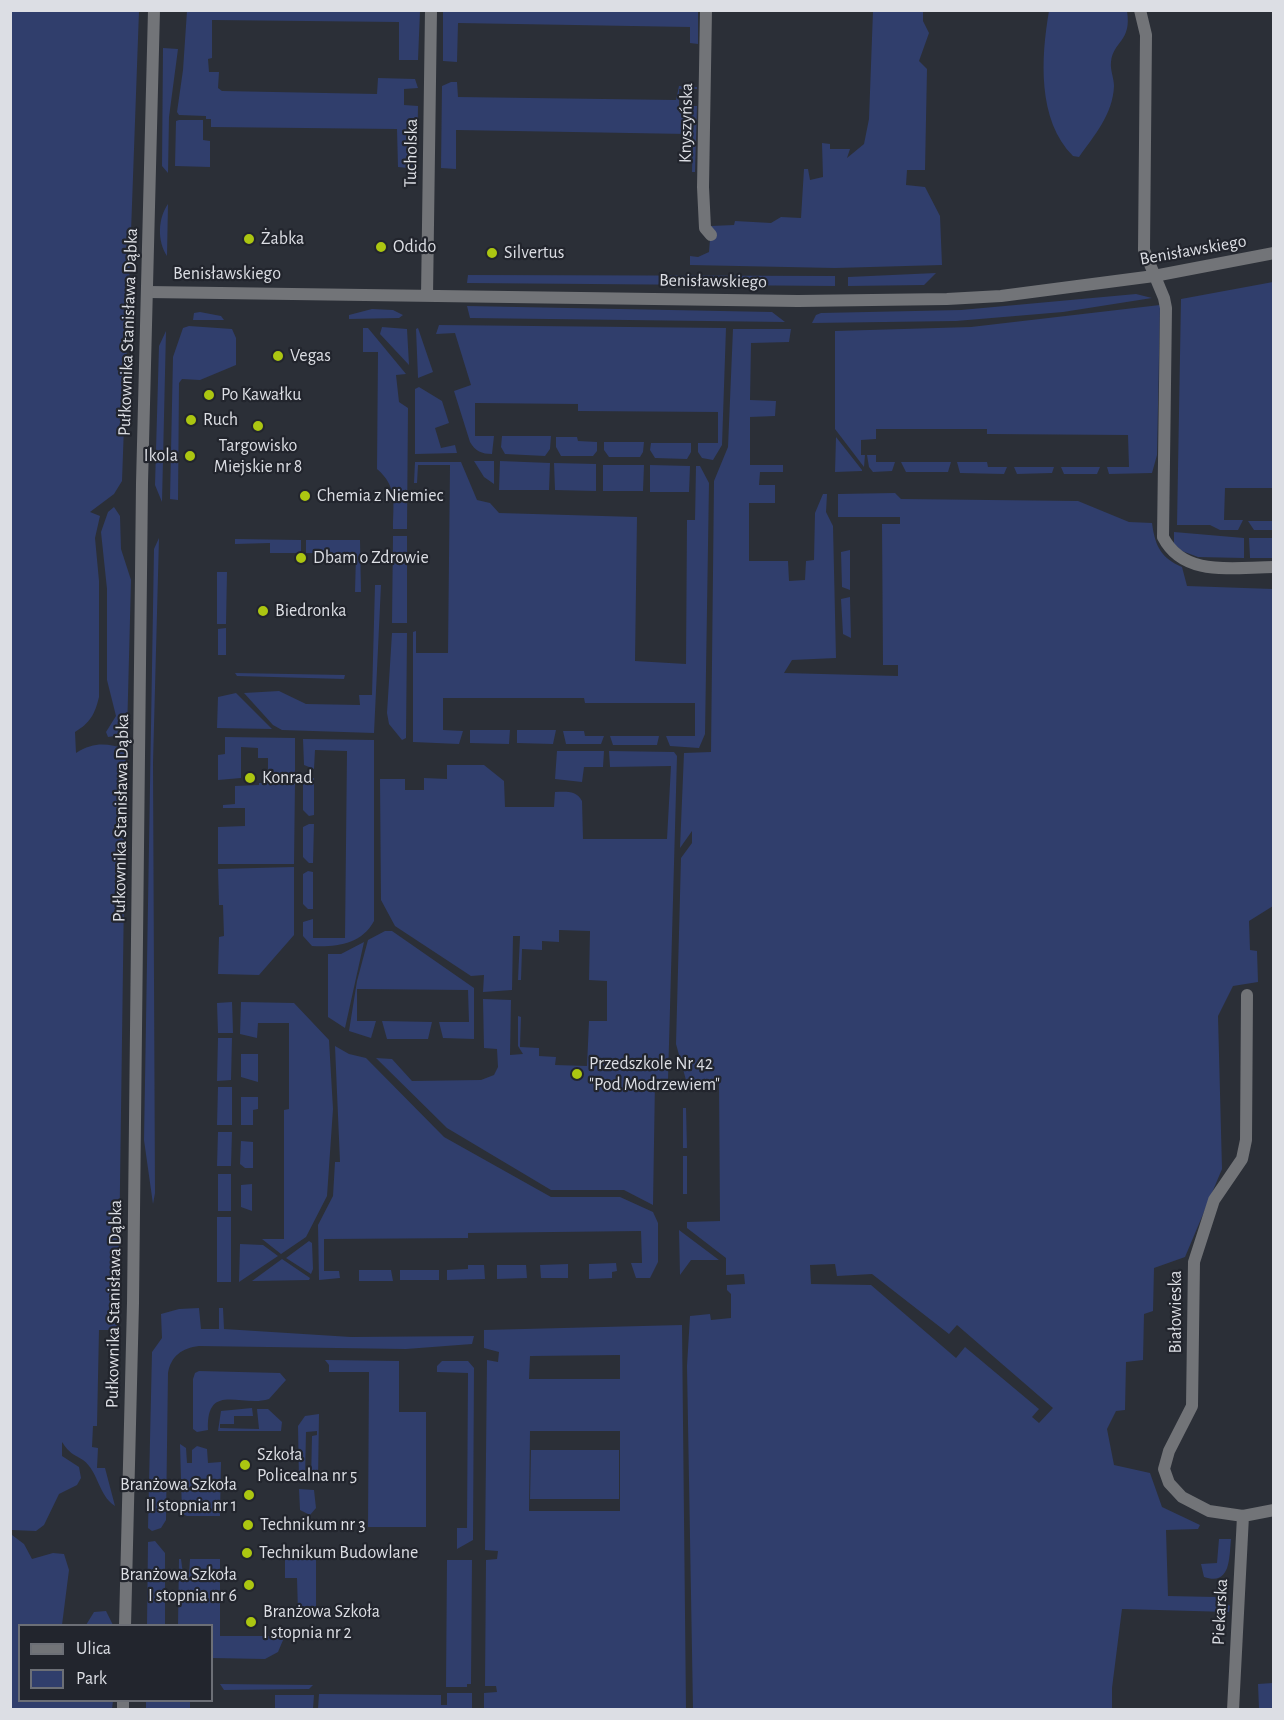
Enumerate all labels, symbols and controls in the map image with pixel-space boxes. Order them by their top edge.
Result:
street label: Knyszyńska [675,83,697,163]
street label: Tucholska [400,118,422,188]
street label: Pułkownika Stanisława Dąbka [114,228,142,436]
place label: Żabka [261,228,304,250]
street label: Benisławskiego [1138,230,1248,270]
marker: Żabka [242,232,256,246]
place label: Odido [393,236,436,258]
marker: Odido [374,240,388,254]
place label: Silvertus [504,242,564,264]
marker: Silvertus [485,246,499,260]
street label: Benisławskiego [173,263,281,285]
street label: Benisławskiego [659,269,767,293]
place label: Vegas [290,345,331,367]
marker: Vegas [271,349,285,363]
place label: Po Kawałku [221,384,301,406]
marker: Po Kawałku [202,388,216,402]
place label: Ruch [203,409,238,431]
marker: Ruch [184,413,198,427]
marker: Targowisko Miejskie nr 8 [251,419,265,433]
place label: Targowisko Miejskie nr 8 [214,435,302,478]
place label: Ikola [144,445,178,467]
marker: Ikola [183,449,197,463]
place label: Chemia z Niemiec [317,485,443,507]
marker: Chemia z Niemiec [298,489,312,503]
place label: Dbam o Zdrowie [313,547,429,569]
marker: Dbam o Zdrowie [294,551,308,565]
place label: Biedronka [275,600,347,622]
marker: Biedronka [256,604,270,618]
street label: Pułkownika Stanisława Dąbka [108,714,134,922]
place label: Konrad [262,767,312,789]
marker: Konrad [243,771,257,785]
place label: Przedszkole Nr 42 "Pod Modrzewiem" [589,1053,720,1096]
marker: Przedszkole Nr 42 "Pod Modrzewiem" [570,1067,584,1081]
street label: Pułkownika Stanisława Dąbka [101,1200,127,1408]
street label: Białowieska [1165,1270,1187,1354]
place label: Szkoła Policealna nr 5 [257,1444,357,1486]
marker: Szkoła Policealna nr 5 [238,1458,252,1472]
place label: Branżowa Szkoła II stopnia nr 1 [120,1474,237,1516]
marker: Branżowa Szkoła II stopnia nr 1 [242,1488,256,1502]
place label: Technikum nr 3 [260,1514,366,1536]
marker: Technikum nr 3 [241,1518,255,1532]
place label: Technikum Budowlane [259,1542,418,1564]
marker: Technikum Budowlane [240,1546,254,1560]
place label: Branżowa Szkoła I stopnia nr 6 [120,1564,237,1606]
marker: Branżowa Szkoła I stopnia nr 6 [242,1578,256,1592]
street label: Piekarska [1207,1578,1233,1646]
place label: Branżowa Szkoła I stopnia nr 2 [263,1601,380,1644]
marker: Branżowa Szkoła I stopnia nr 2 [244,1615,258,1629]
legend [18,1624,213,1702]
text: Ulica [76,1640,111,1658]
text: Park [76,1670,107,1688]

